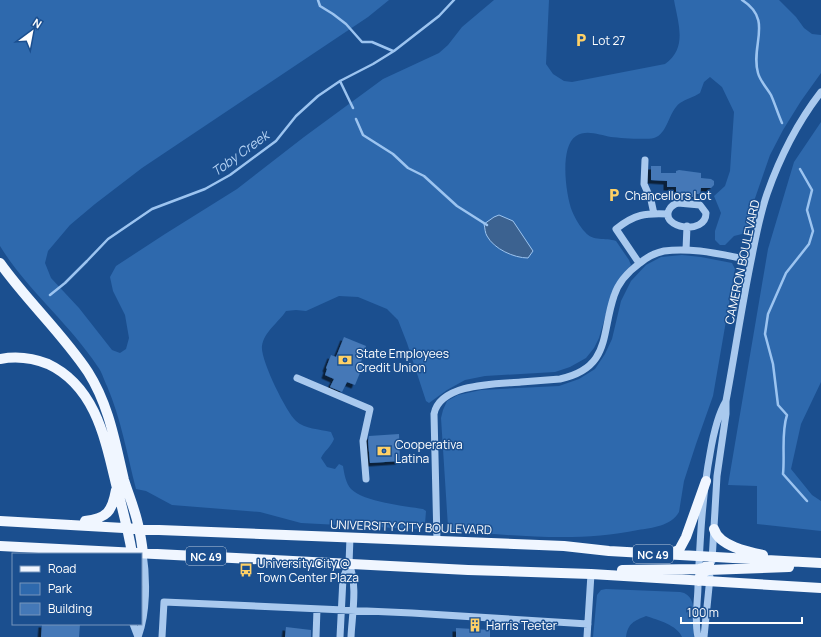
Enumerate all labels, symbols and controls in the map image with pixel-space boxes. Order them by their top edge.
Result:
north arrow [12,12,52,52]
text: N [30,15,45,32]
parking icon: Lot 27 [573,32,589,48]
place label: Lot 27 [592,32,625,49]
water label: Toby Creek [208,125,274,180]
parking icon: Chancellors Lot [606,187,622,203]
place label: Chancellors Lot [625,187,712,204]
street label: CAMERON BOULEVARD [721,198,763,326]
place label: State Employees Credit Union [356,345,449,376]
bank icon: State Employees Credit Union [337,352,353,368]
place label: Cooperativa Latina [395,436,463,467]
bank icon: Cooperativa Latina [376,443,392,459]
street label: UNIVERSITY CITY BOULEVARD [330,516,492,538]
road number: NC 49 [633,545,673,563]
road number: NC 49 [186,547,226,565]
legend [12,553,142,625]
place label: University City @ Town Center Plaza [257,555,359,586]
text: Road [48,560,76,577]
bus stop icon: University City @ Town Center Plaza [238,562,254,578]
text: Park [48,580,73,597]
scale bar [681,599,802,625]
text: Building [48,600,92,617]
text: 100 m [687,604,719,621]
building icon: Harris Teeter [467,617,483,633]
place label: Harris Teeter [486,617,558,634]

